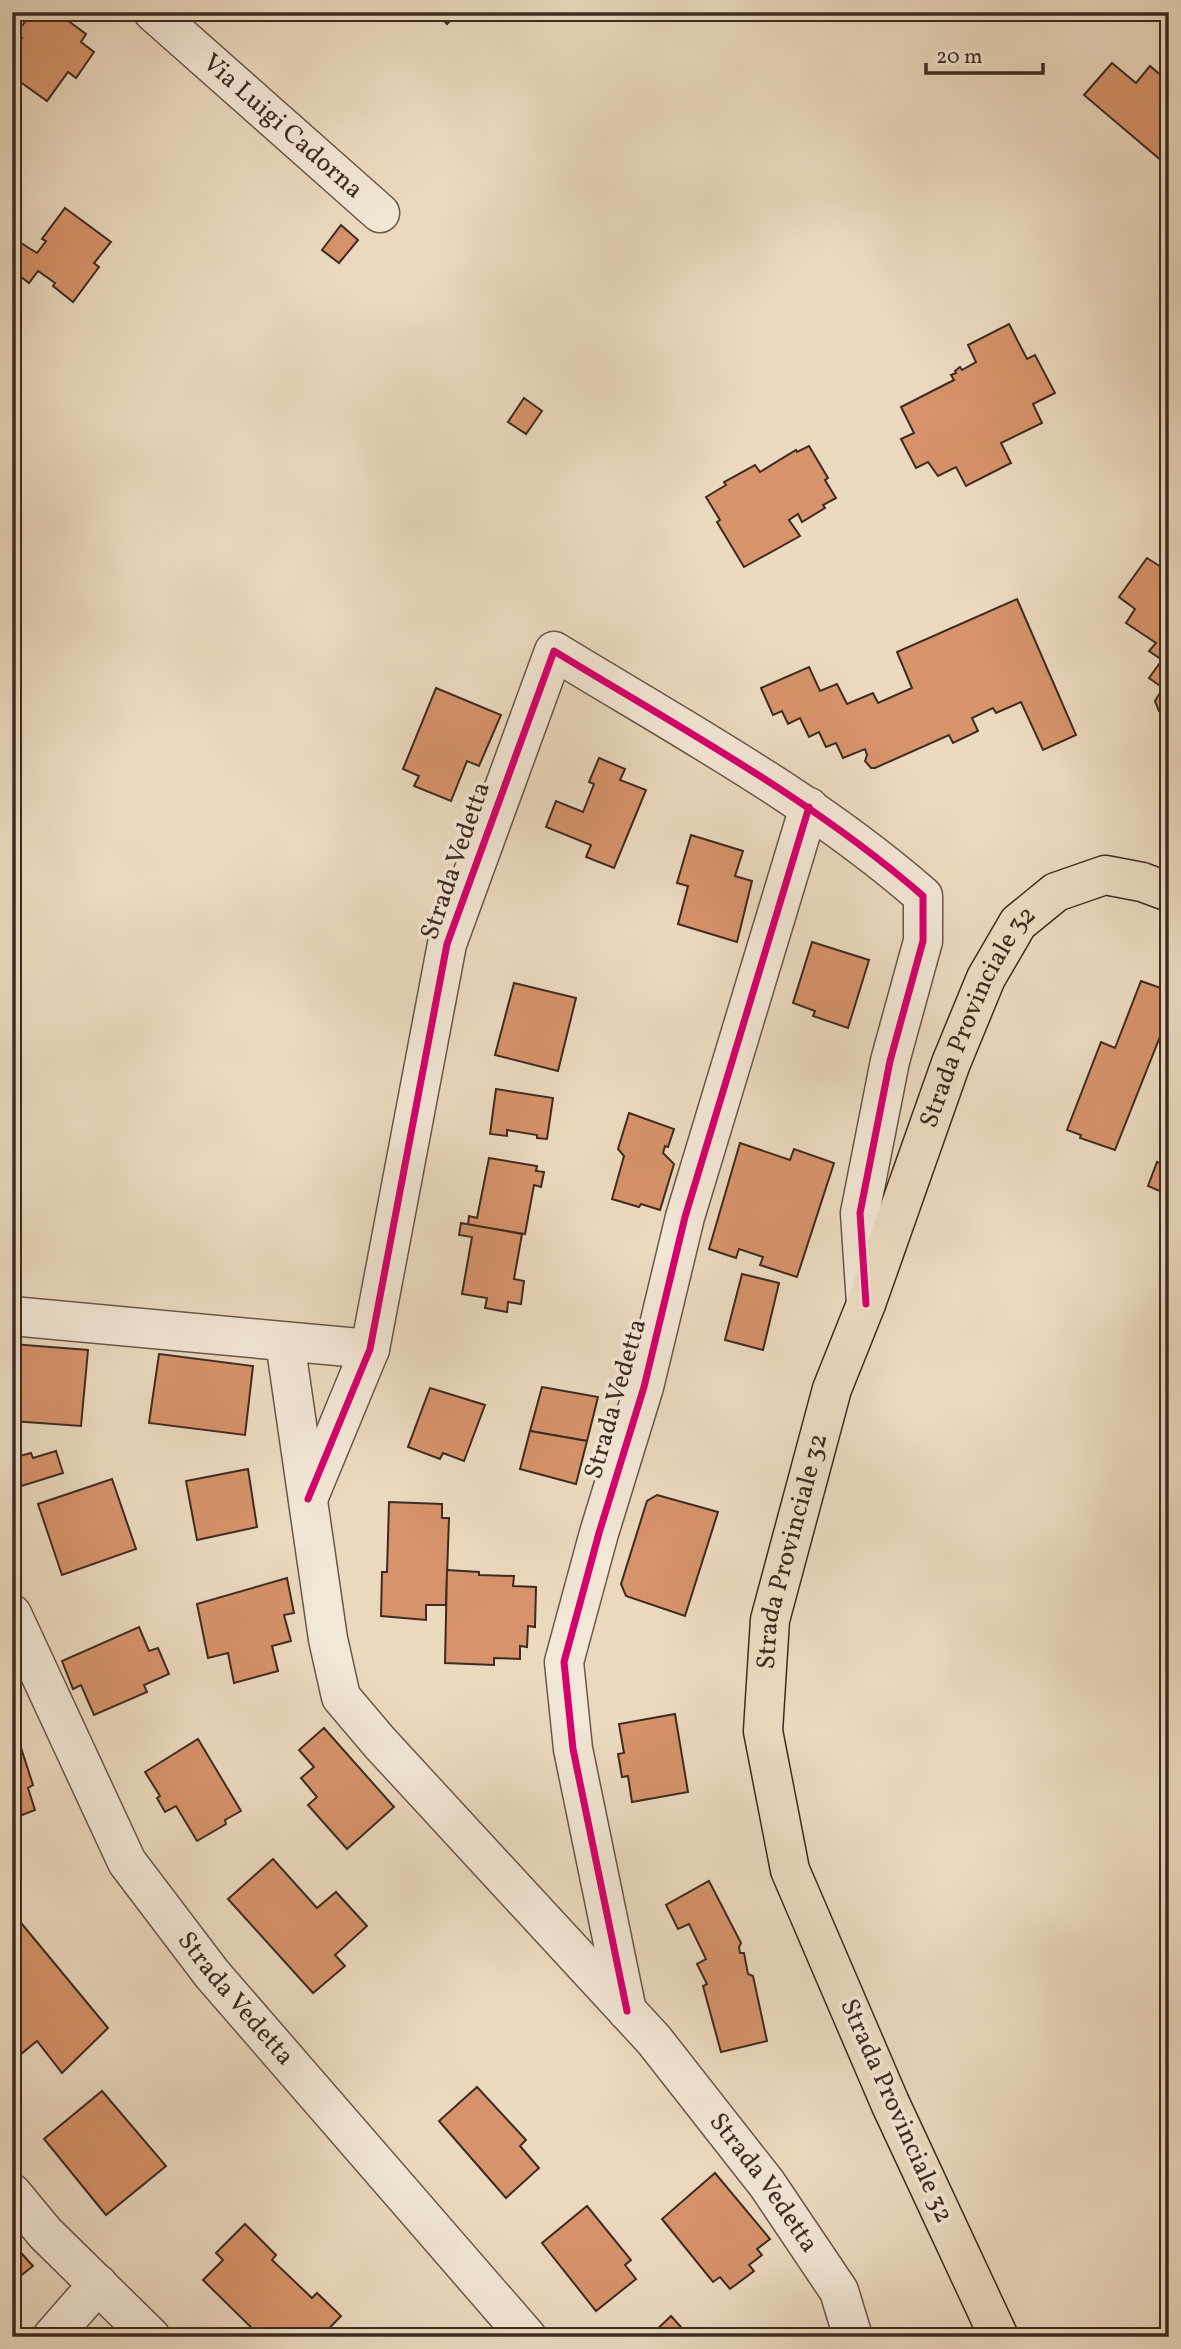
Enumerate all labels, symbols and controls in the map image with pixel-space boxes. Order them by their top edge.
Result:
scale bar [926,32,1043,76]
text: 20 m [936,43,982,72]
street label: Via Luigi Cadorna [194,46,371,208]
street label: Strada Vedetta [412,777,500,945]
street label: Strada Provinciale 32 [911,897,1044,1133]
street label: Strada Vedetta [576,1315,656,1483]
street label: Strada Provinciale 32 [749,1429,837,1671]
street label: Strada Vedetta [168,1924,302,2074]
street label: Strada Provinciale 32 [830,1993,962,2229]
street label: Strada Vedetta [700,2106,826,2260]

